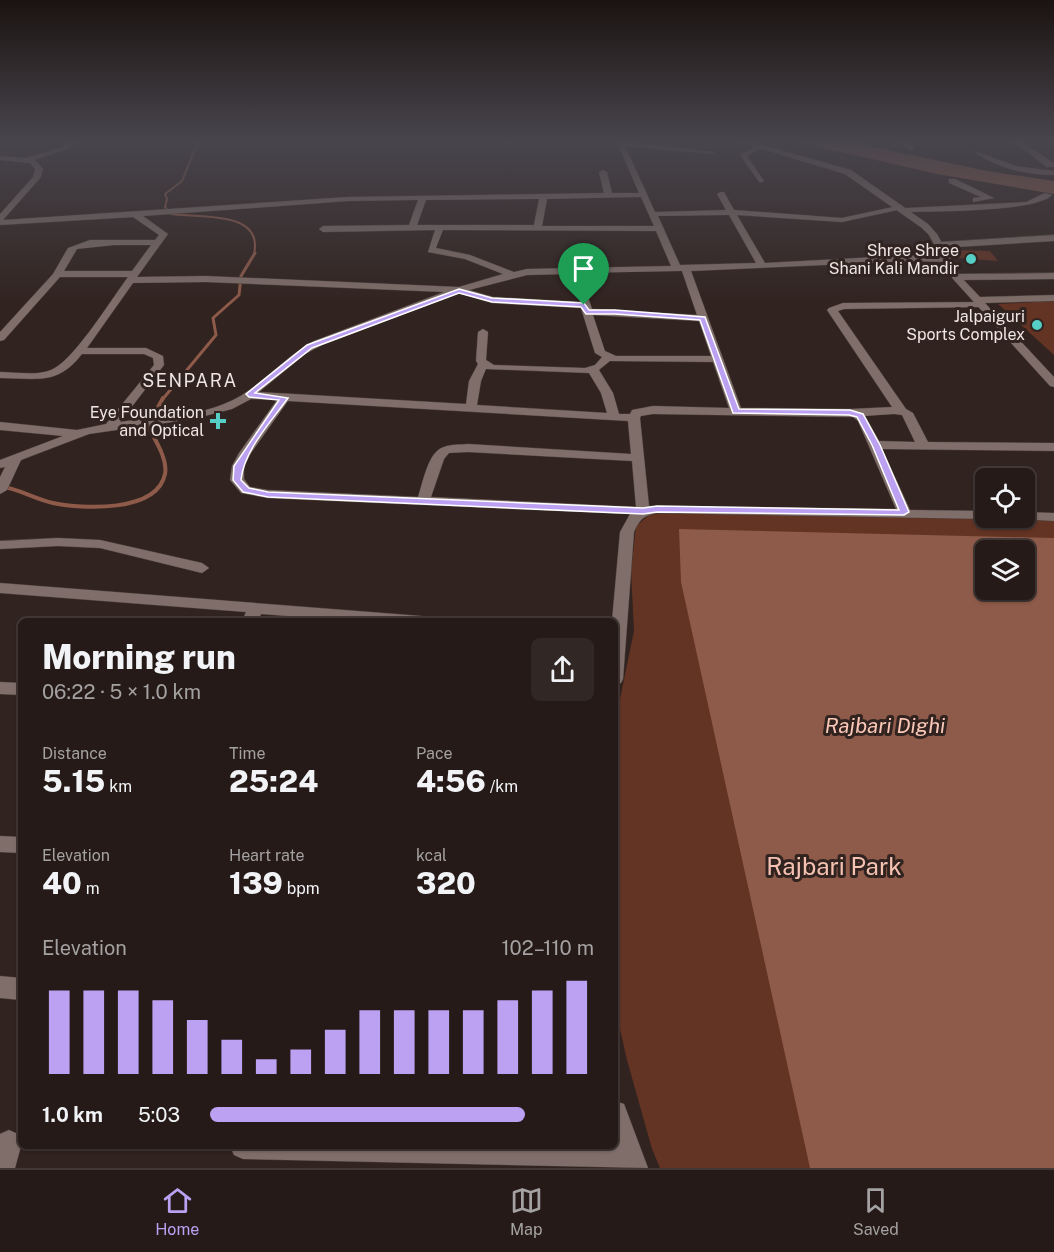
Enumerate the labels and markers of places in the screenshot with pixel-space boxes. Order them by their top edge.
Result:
place label: Shree Shree Shani Kali Mandir [829,241,959,278]
pin [558,243,609,305]
marker: Shree Shree Shani Kali Mandir [964,252,978,266]
place label: Jalpaiguri Sports Complex [906,307,1025,344]
marker: Jalpaiguri Sports Complex [1030,318,1044,332]
place label: Eye Foundation and Optical [90,403,204,440]
marker: Eye Foundation and Optical [209,412,227,430]

